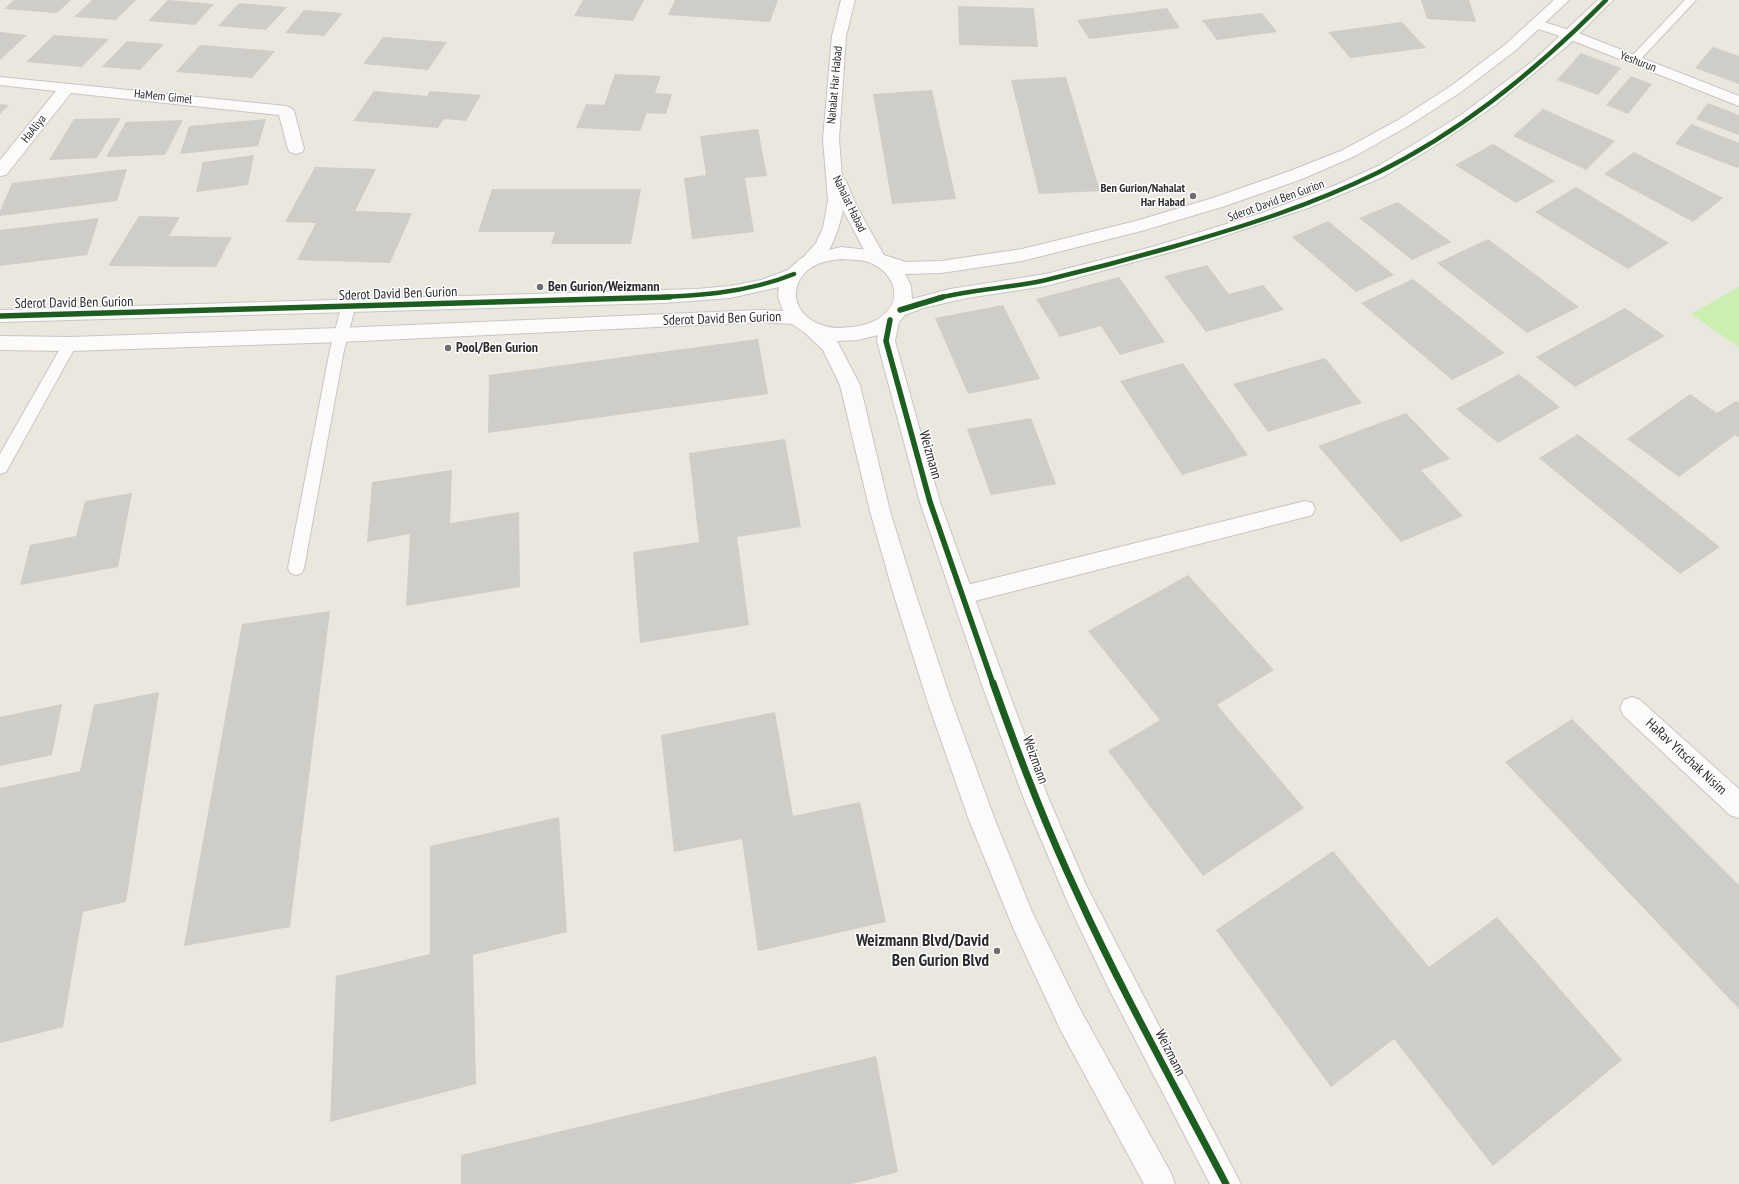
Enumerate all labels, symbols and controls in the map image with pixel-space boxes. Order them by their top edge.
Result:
street label: Nahalat Har Habad [824,45,846,125]
street label: Yeshurun [1618,48,1658,76]
street label: HaMem Gimel [133,87,193,107]
street label: HaAliya [18,112,50,146]
street label: Nahalat Habad [829,173,869,235]
street label: Sderot David Ben Gurion [1226,177,1326,225]
place label: Ben Gurion/Nahalat Har Habad [1100,182,1185,210]
marker: Ben Gurion/Nahalat Har Habad [1188,191,1198,201]
place label: Ben Gurion/Weizmann [548,279,659,295]
marker: Ben Gurion/Weizmann [535,282,545,292]
street label: Sderot David Ben Gurion [338,284,458,304]
street label: Sderot David Ben Gurion [15,294,133,312]
street label: Sderot David Ben Gurion [662,309,782,329]
place label: Pool/Ben Gurion [456,340,538,356]
marker: Pool/Ben Gurion [443,343,453,353]
street label: Weizmann [915,429,945,481]
street label: HaRav Yitschak Nisim [1642,715,1730,799]
street label: Weizmann [1019,734,1051,786]
place label: Weizmann Blvd/David Ben Gurion Blvd [856,931,989,971]
marker: Weizmann Blvd/David Ben Gurion Blvd [992,946,1002,956]
street label: Weizmann [1151,1027,1189,1079]

